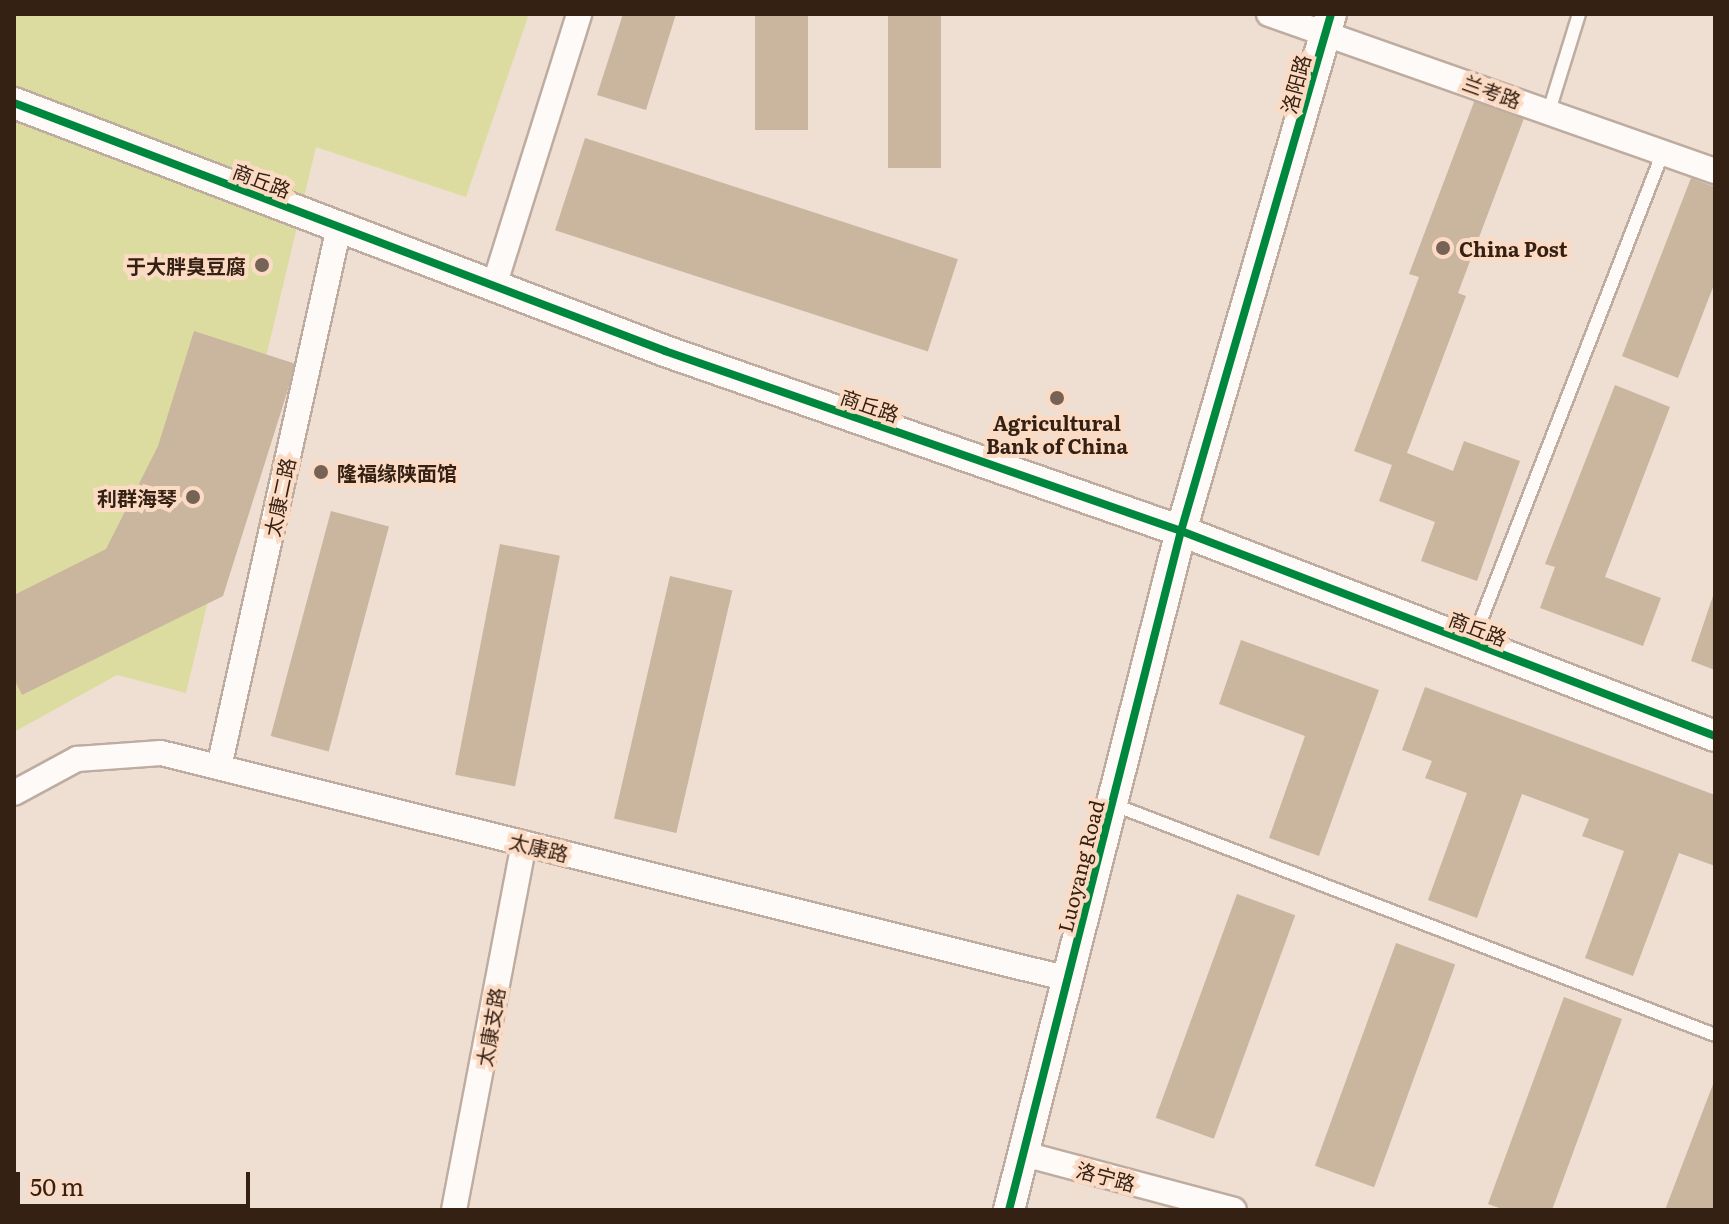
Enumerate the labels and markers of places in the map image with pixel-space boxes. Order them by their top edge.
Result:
place label: China Post [1459,236,1567,260]
marker: China Post [1434,239,1452,257]
place label: 于大胖臭豆腐 [126,253,246,277]
marker: 于大胖臭豆腐 [253,256,271,274]
marker: Agricultural Bank of China [1048,389,1066,407]
place label: Agricultural Bank of China [986,410,1128,457]
place label: 隆福缘陕面馆 [337,460,457,484]
marker: 隆福缘陕面馆 [312,463,330,481]
place label: 利群海琴 [97,485,177,509]
marker: 利群海琴 [184,488,202,506]

